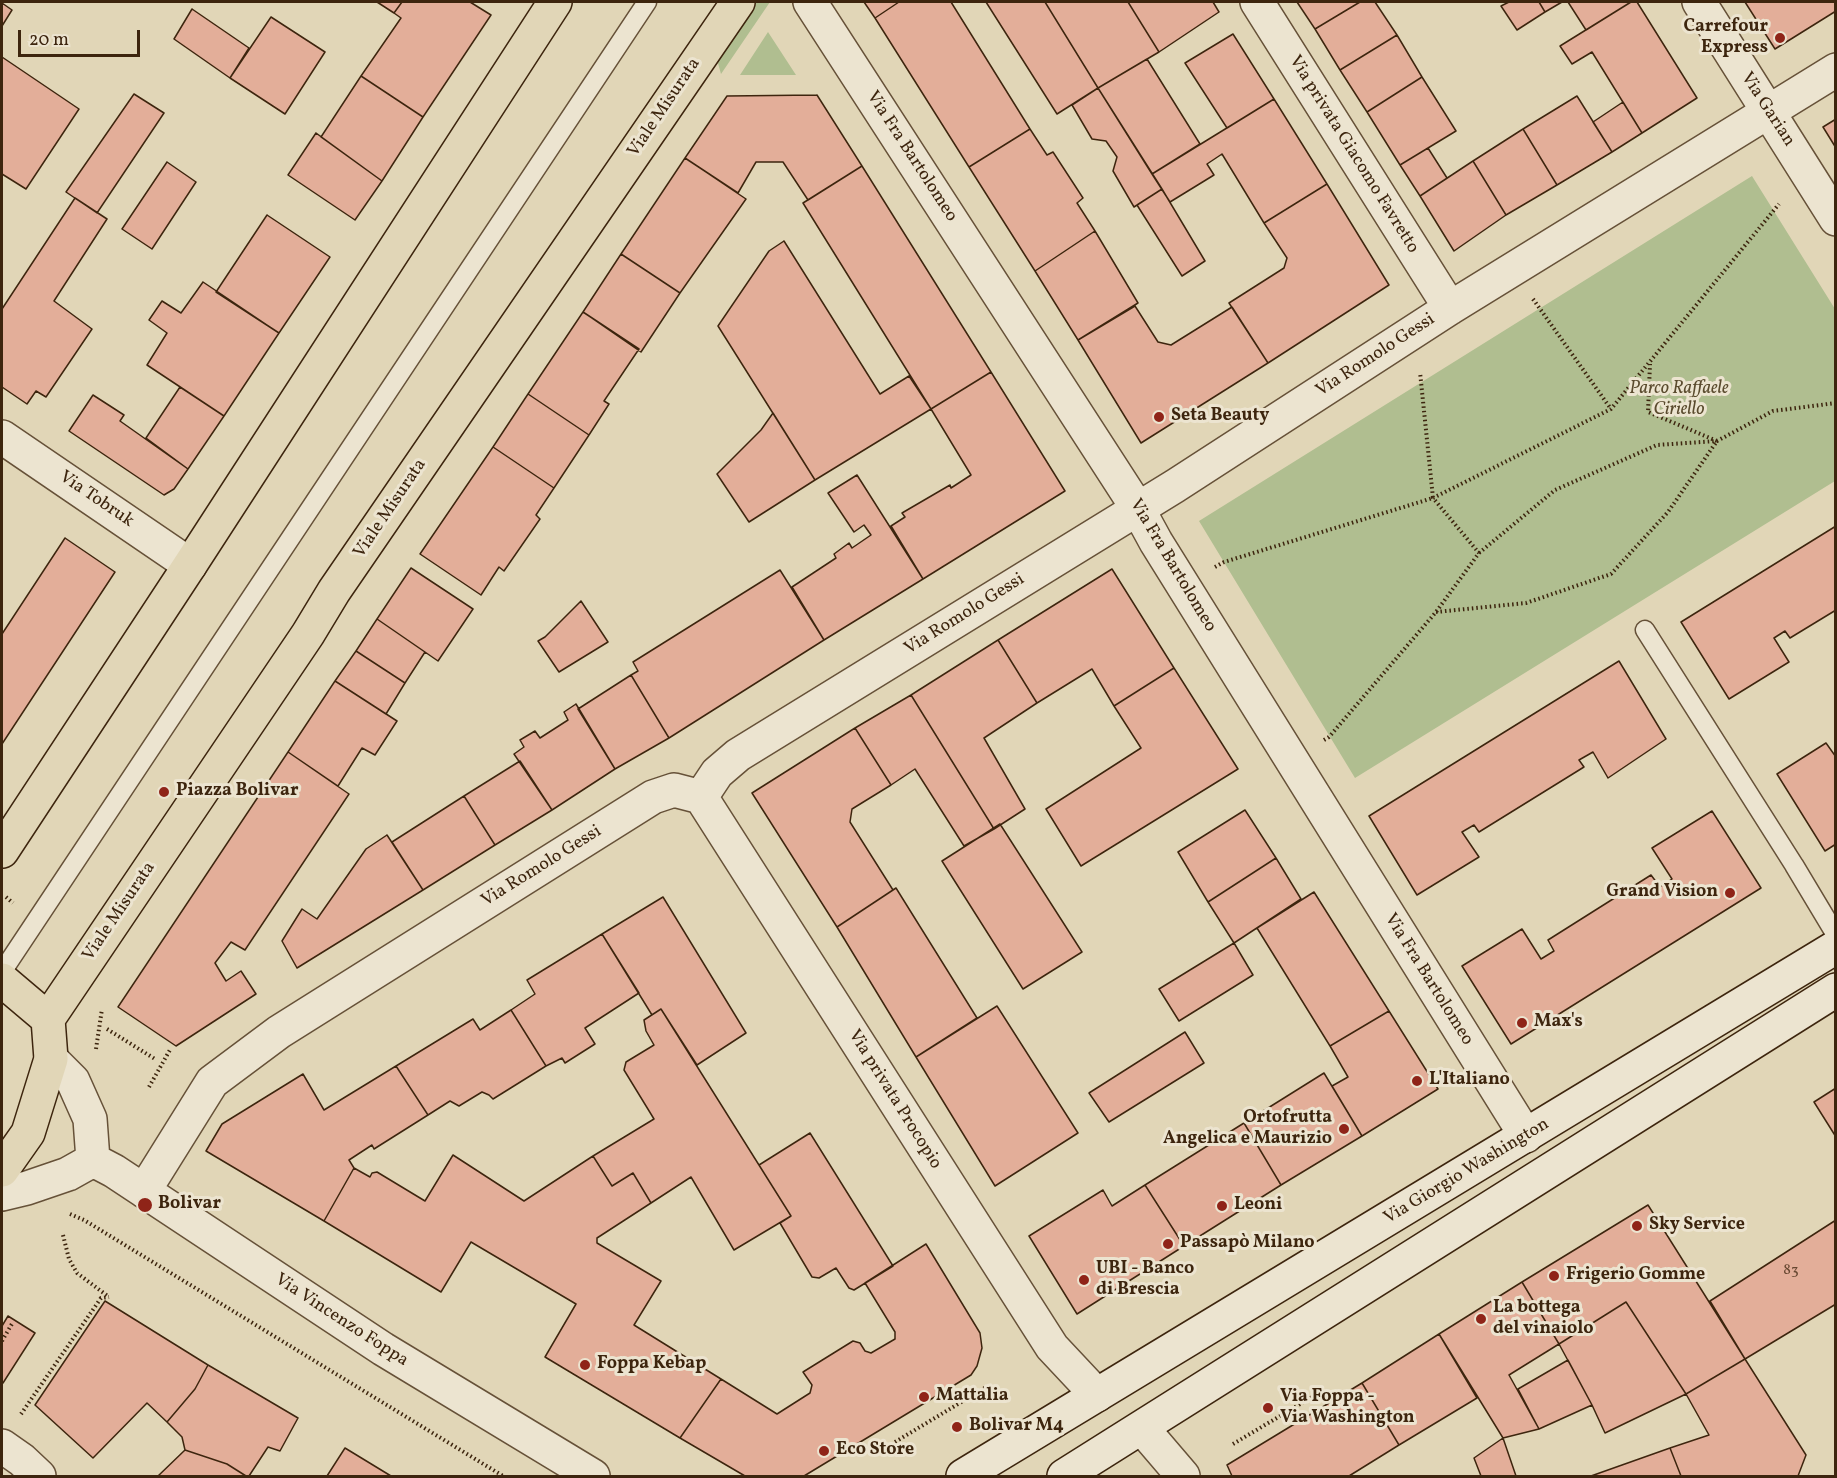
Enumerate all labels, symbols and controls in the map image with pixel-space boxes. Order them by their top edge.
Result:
place label: Carrefour Express [1683,17,1768,60]
scale bar [21,18,142,56]
text: 20 m [29,28,69,53]
marker: Carrefour Express [1773,31,1787,45]
street label: Via privata Giacomo Favretto [1283,52,1423,258]
street label: Viale Misurata [624,54,706,162]
street label: Via Garian [1735,69,1799,151]
street label: Via Fra Bartolomeo [861,88,961,226]
street label: Via Romolo Gessi [1313,310,1439,402]
park label: Parco Raffaele Ciriello [1629,379,1729,422]
place label: Seta Beauty [1171,406,1269,428]
marker: Seta Beauty [1152,410,1166,424]
street label: Viale Misurata [350,455,432,563]
street label: Via Tobruk [55,467,137,533]
street label: Via Fra Bartolomeo [1124,496,1220,636]
street label: Via Romolo Gessi [901,569,1029,661]
place label: Piazza Bolivar [176,781,298,803]
marker: Piazza Bolivar [157,785,171,799]
street label: Via Romolo Gessi [478,821,606,913]
street label: Viale Misurata [79,858,161,966]
place label: Grand Vision [1606,882,1718,904]
marker: Grand Vision [1723,886,1737,900]
street label: Via Fra Bartolomeo [1379,910,1477,1050]
place label: Max's [1534,1012,1583,1034]
marker: Max's [1515,1016,1529,1030]
street label: Via privata Procopio [842,1026,946,1174]
place label: L'Italiano [1429,1070,1510,1092]
marker: L'Italiano [1410,1074,1424,1088]
place label: Ortofrutta Angelica e Maurizio [1163,1108,1332,1150]
street label: Via Giorgio Washington [1380,1114,1554,1230]
marker: Ortofrutta Angelica e Maurizio [1337,1122,1351,1136]
place label: Bolivar [158,1194,221,1216]
place label: Leoni [1234,1195,1282,1217]
marker: Bolivar [136,1196,154,1214]
marker: Leoni [1215,1199,1229,1213]
place label: Sky Service [1649,1215,1745,1237]
marker: Sky Service [1630,1219,1644,1233]
place label: Passapò Milano [1180,1233,1315,1255]
marker: Passapò Milano [1161,1237,1175,1251]
place label: UBI - Banco di Brescia [1096,1259,1194,1302]
house number: 83 [1783,1262,1799,1280]
place label: Frigerio Gomme [1566,1265,1705,1287]
marker: Frigerio Gomme [1547,1269,1561,1283]
street label: Via Vincenzo Foppa [270,1270,412,1372]
marker: UBI - Banco di Brescia [1077,1273,1091,1287]
place label: La bottega del vinaiolo [1493,1298,1594,1340]
marker: La bottega del vinaiolo [1474,1312,1488,1326]
place label: Foppa Kebap [597,1354,706,1376]
marker: Foppa Kebap [578,1358,592,1372]
place label: Mattalia [936,1386,1009,1408]
place label: Via Foppa - Via Washington [1280,1387,1415,1430]
marker: Mattalia [917,1390,931,1404]
marker: Via Foppa - Via Washington [1261,1401,1275,1415]
place label: Bolivar M4 [969,1416,1064,1438]
marker: Bolivar M4 [950,1420,964,1434]
place label: Eco Store [836,1440,914,1462]
marker: Eco Store [817,1444,831,1458]

